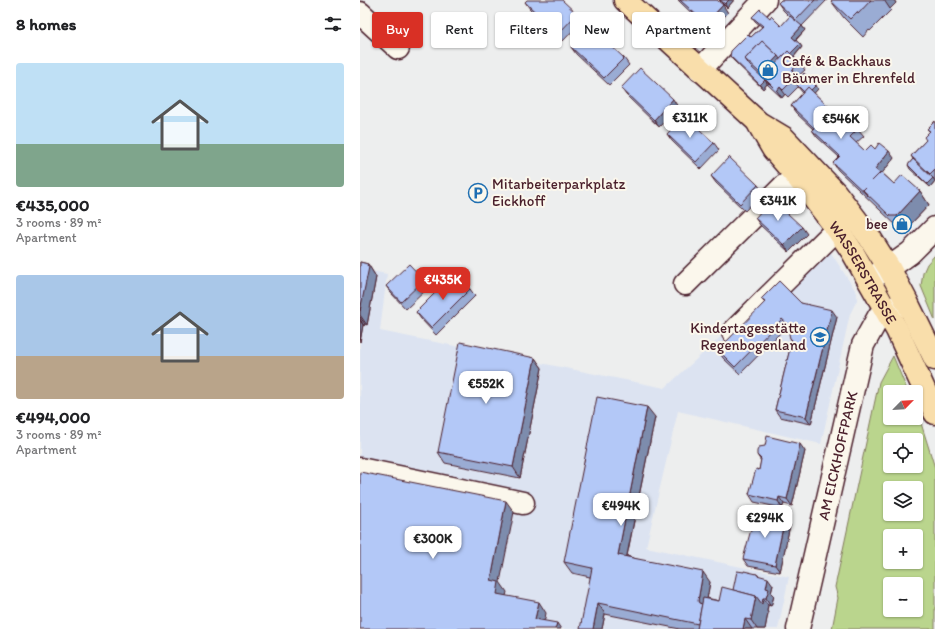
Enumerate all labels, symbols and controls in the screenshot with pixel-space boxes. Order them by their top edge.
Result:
chip: Buy [372,12,423,48]
chip: Rent [431,12,487,48]
chip: Filters [495,12,562,48]
chip: New [570,12,624,48]
chip: Apartment [632,12,725,48]
icon: filters [322,13,344,35]
text: 8 homes [16,14,76,34]
place label: Café & Backhaus Bäumer in Ehrenfeld [782,52,915,87]
shop icon: Café & Backhaus Bäumer in Ehrenfeld [757,59,779,81]
icon: home [144,89,216,161]
pin: €311K [662,105,718,139]
pin: €546K [813,106,869,140]
text: €311K [673,110,707,125]
text: €546K [822,111,860,126]
place label: Mitarbeiterparkplatz Eickhoff [492,175,626,210]
parking icon: Mitarbeiterparkplatz Eickhoff [467,182,489,204]
pin: €341K [750,188,806,222]
text: €341K [760,193,796,208]
text: €435,000 [16,195,90,215]
shop icon: bee [891,213,913,235]
text: 3 rooms · 89 m² [16,215,102,230]
place label: bee [866,215,888,233]
street label: WASSERSTRASSE [825,217,901,327]
text: Apartment [16,230,77,245]
pin: €435K [415,267,471,301]
text: €435K [424,272,462,287]
icon: home [144,301,216,373]
place label: Kindertagesstätte Regenbogenland [690,319,806,354]
school or university icon: Kindertagesstätte Regenbogenland [809,326,831,348]
pin: €552K [458,371,514,405]
text: €552K [468,376,504,391]
north arrow [883,385,923,425]
map controls [883,385,923,617]
street label: AM EICKHOFFPARK [814,389,861,522]
text: €494,000 [16,407,90,427]
text: 3 rooms · 89 m² [16,427,102,442]
button: locate [883,433,923,473]
text: Apartment [16,442,77,457]
button: layers [883,481,923,521]
pin: €494K [593,493,649,527]
text: €494K [602,498,640,513]
pin: €294K [737,505,793,539]
text: €294K [746,510,784,525]
pin: €300K [405,526,461,560]
button: + [883,529,923,569]
text: €300K [414,531,452,546]
button: − [883,577,923,617]

